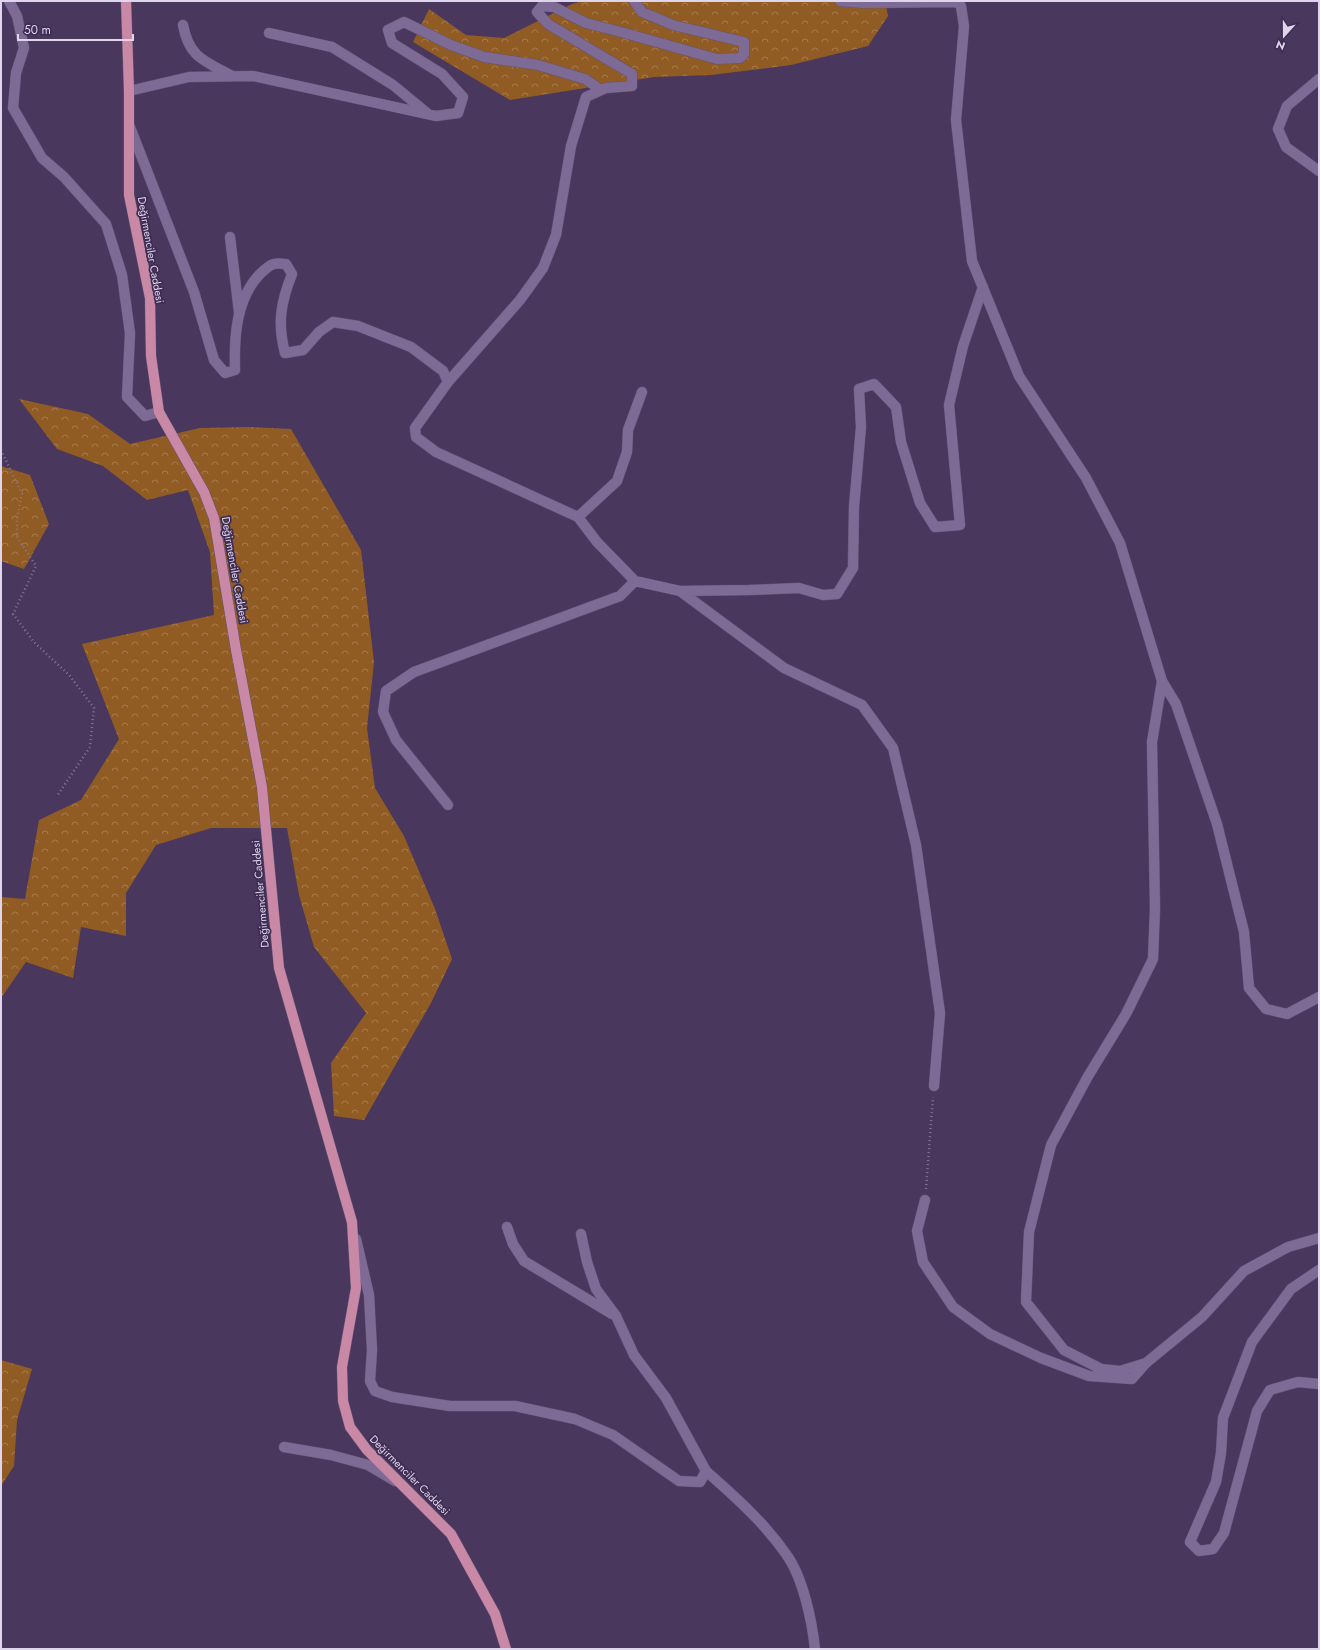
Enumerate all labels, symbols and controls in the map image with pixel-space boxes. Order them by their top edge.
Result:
scale bar [18,16,133,42]
north arrow [1264,16,1304,56]
text: 50 m [24,21,51,39]
text: N [1273,36,1287,54]
street label: Değirmenciler Caddesi [134,196,168,305]
street label: Değirmenciler Caddesi [218,516,252,625]
street label: Değirmenciler Caddesi [247,839,273,948]
street label: Değirmenciler Caddesi [366,1431,454,1519]

